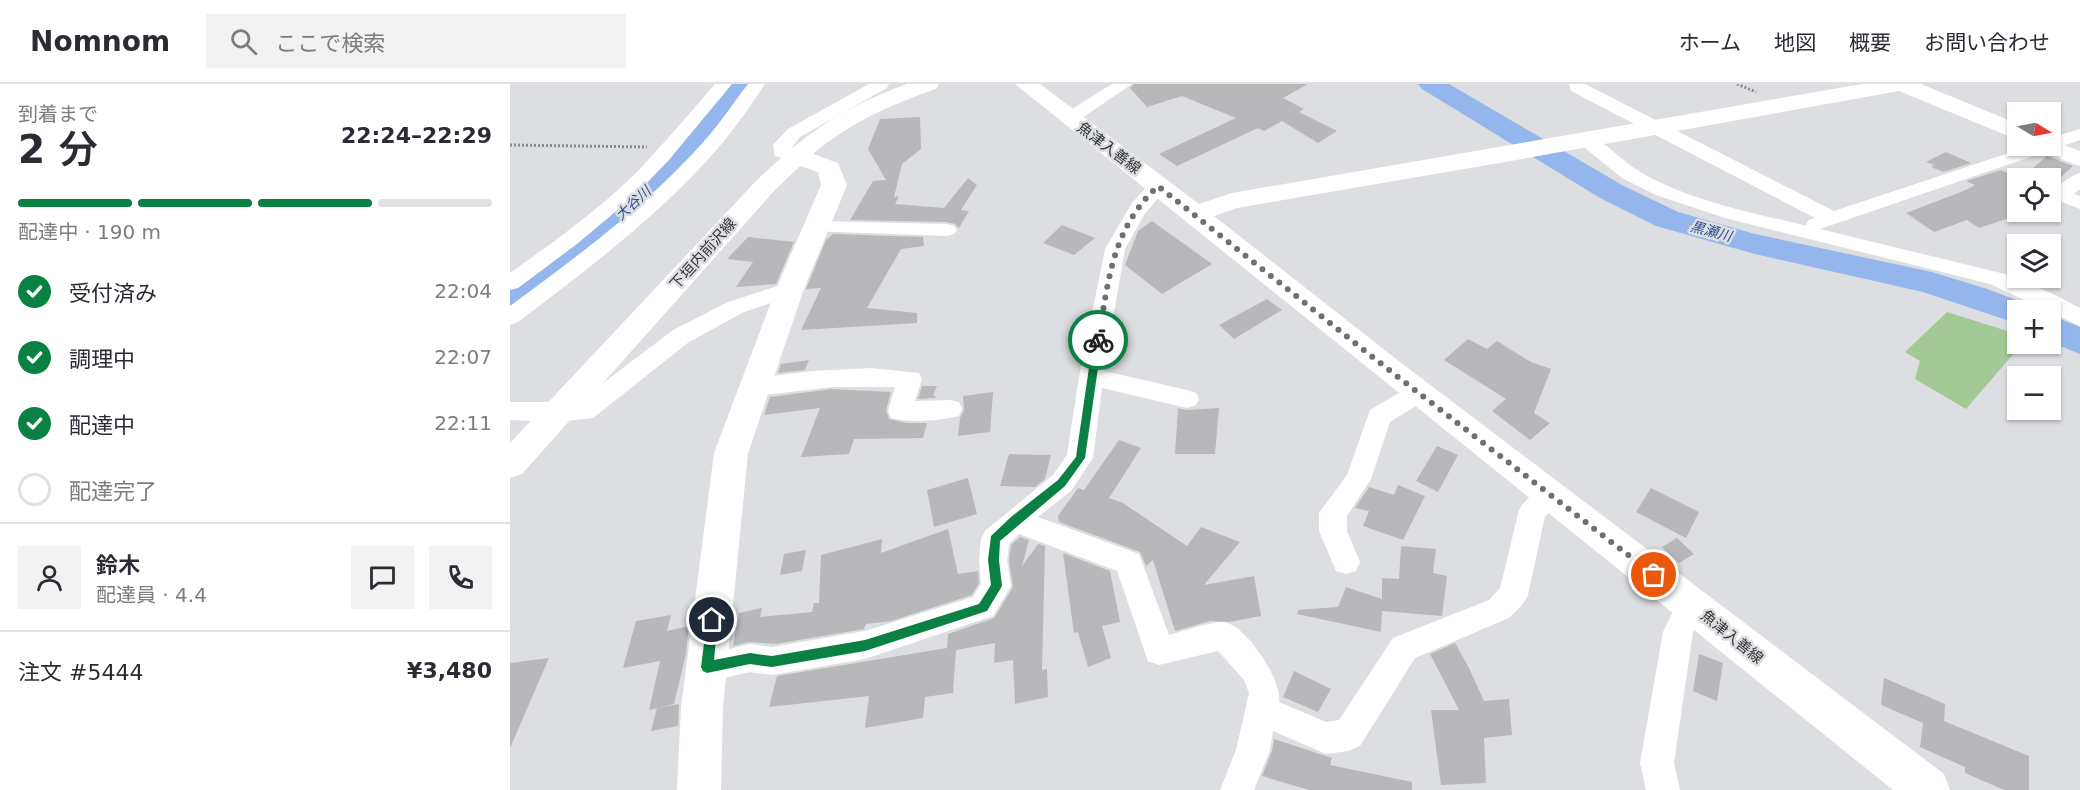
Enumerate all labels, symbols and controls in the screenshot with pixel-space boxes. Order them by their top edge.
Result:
search box [206,14,626,68]
text: Nomnom [30,25,170,58]
icon: search [227,25,260,58]
text: ここで検索 [275,31,385,56]
text: ホーム [1679,31,1741,55]
text: 地図 [1774,31,1816,55]
text: 概要 [1849,31,1891,55]
text: お問い合わせ [1924,31,2050,55]
text: 到着まで [18,102,98,126]
north arrow [2007,102,2061,156]
map controls [2007,102,2061,420]
street label: 魚津入善線 [1074,118,1144,178]
text: 22:24–22:29 [341,123,492,148]
text: 2 分 [18,127,98,172]
button: locate [2007,168,2061,222]
water label: 大谷川 [612,181,655,223]
street label: 下垣内前沢線 [666,215,740,293]
water label: 黒瀬川 [1689,218,1735,245]
text: 配達中 · 190 m [18,220,161,244]
button: layers [2007,234,2061,288]
icon: check [18,275,51,308]
text: 22:04 [434,279,492,303]
text: 受付済み [69,281,157,306]
button: + [2007,300,2061,354]
courier [1068,310,1128,370]
icon: bike [1082,324,1115,357]
icon: check [18,341,51,374]
text: 22:07 [434,345,492,369]
text: 調理中 [69,347,135,372]
button: − [2007,366,2061,420]
icon: check [18,407,51,440]
text: 22:11 [434,411,492,435]
text: 配達中 [69,413,135,438]
text: 配達完了 [69,479,157,504]
button: person [18,546,81,609]
button: chat [351,546,414,609]
button: phone [429,546,492,609]
pin [1628,549,1679,600]
text: 鈴木 [96,553,140,578]
icon: bag [1637,558,1670,591]
text: 配達員 · 4.4 [96,583,207,607]
pin [686,594,737,645]
icon: home [695,603,728,636]
street label: 魚津入善線 [1697,606,1767,668]
text: ¥3,480 [407,658,492,683]
text: 注文 #5444 [18,660,143,685]

